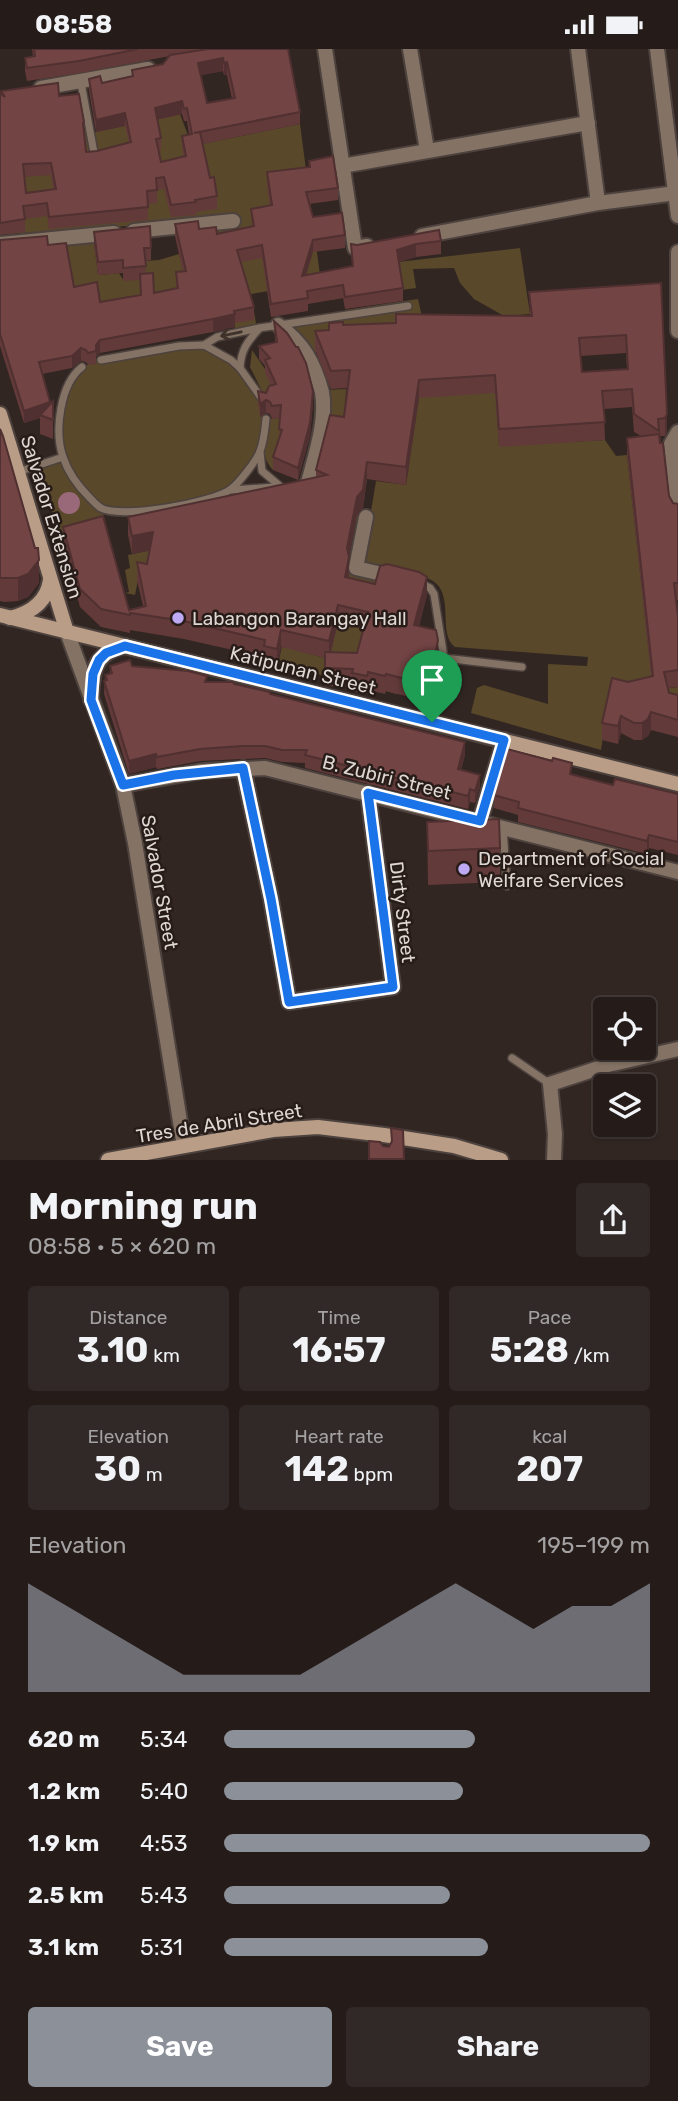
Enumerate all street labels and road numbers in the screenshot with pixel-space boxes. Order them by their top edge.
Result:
street label: Salvador Extension [16,433,87,601]
street label: Katipunan Street [228,641,379,700]
street label: B. Zubiri Street [320,750,454,805]
street label: Salvador Street [136,813,183,952]
street label: Dirty Street [385,860,420,965]
street label: Tres de Abril Street [134,1099,304,1148]

